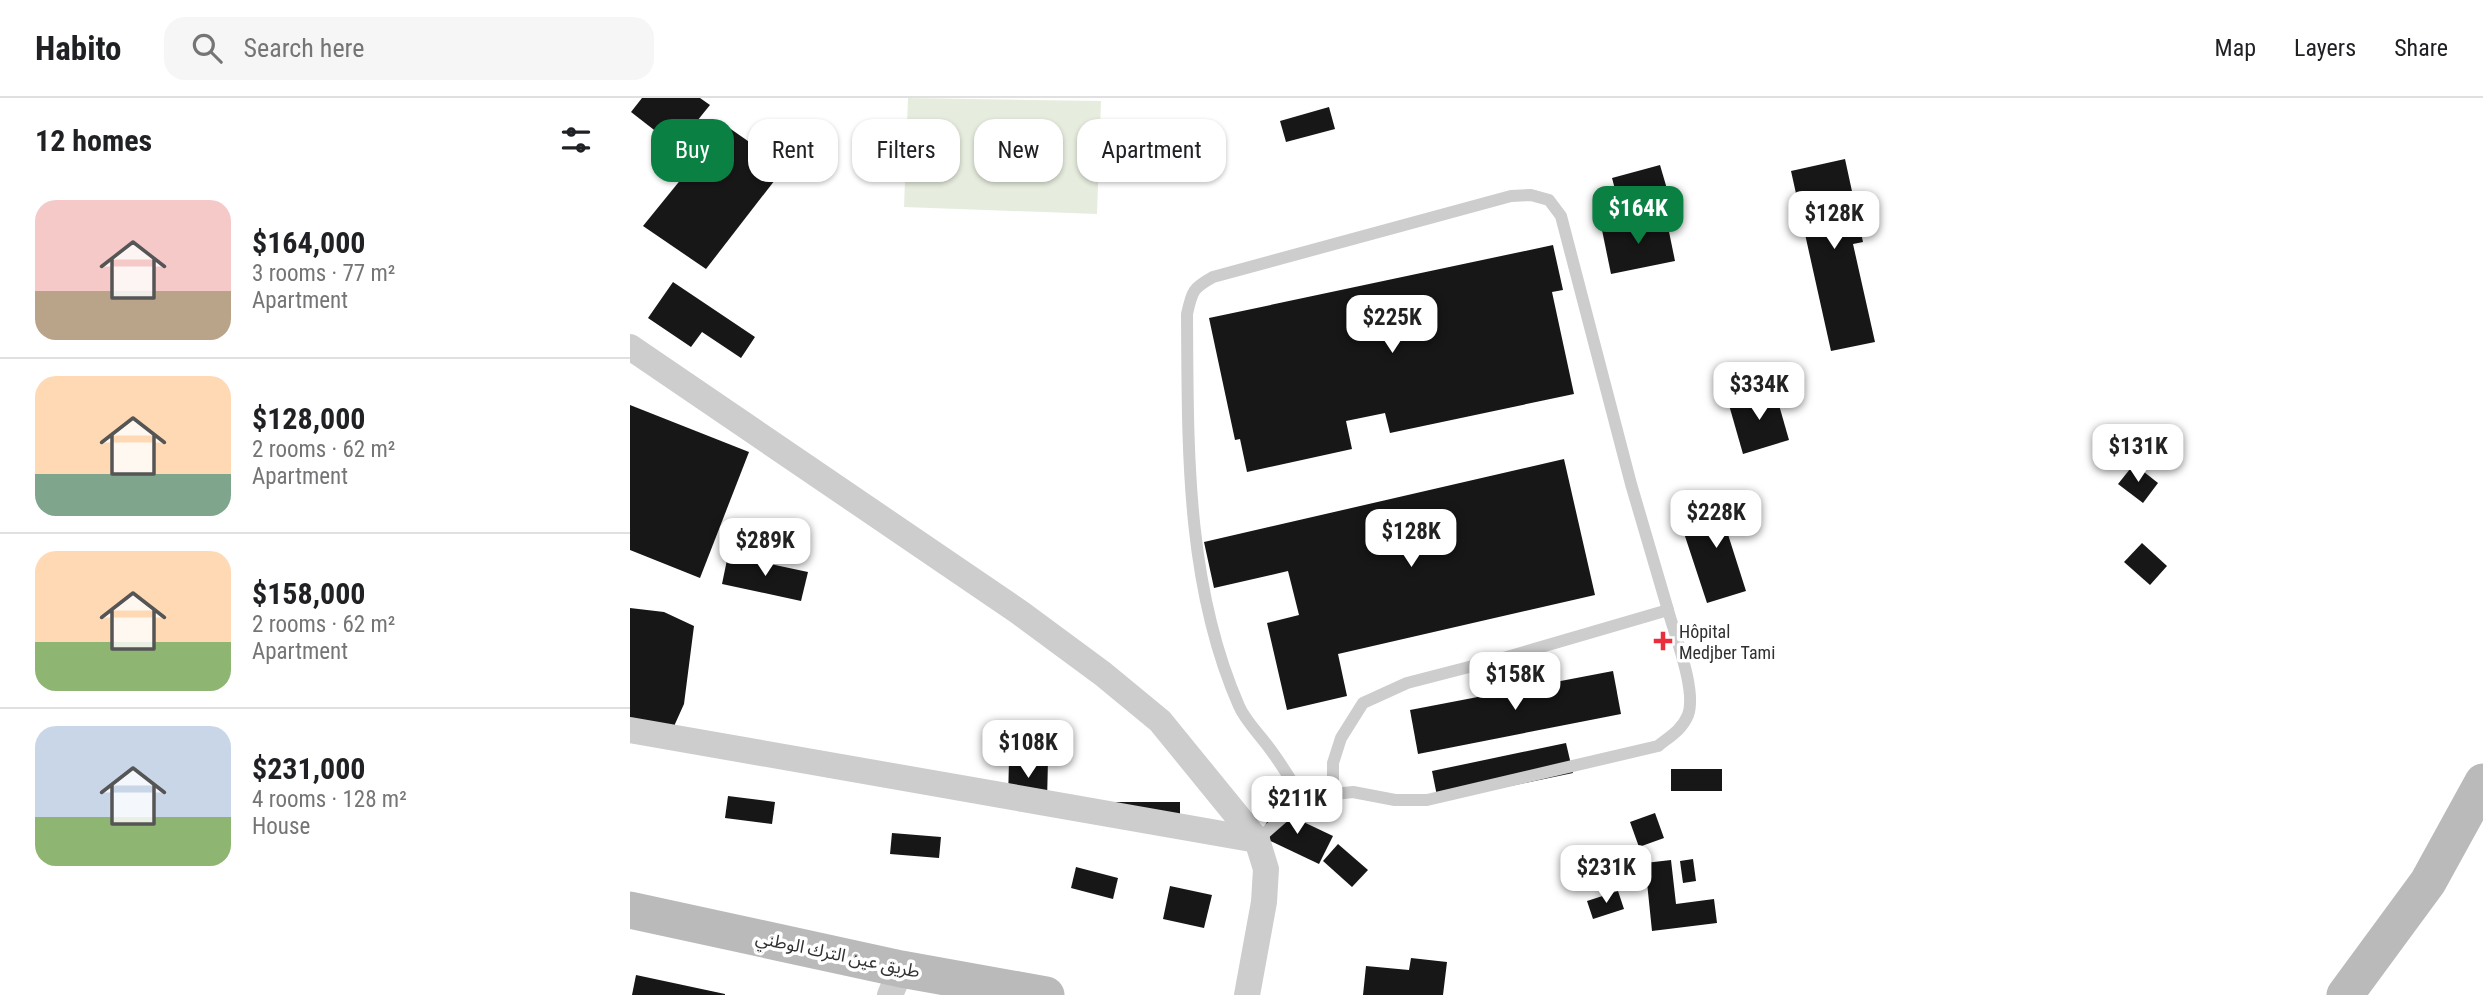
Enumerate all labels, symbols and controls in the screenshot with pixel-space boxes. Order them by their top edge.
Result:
search box [164,17,654,80]
text: Habito [35,29,122,68]
icon: search [188,29,226,67]
text: Search here [244,33,364,63]
text: Map [2215,34,2256,62]
text: Layers [2294,34,2356,62]
text: Share [2394,34,2448,62]
chip: Buy [651,119,734,182]
chip: Rent [748,119,838,182]
chip: Filters [852,119,960,182]
chip: New [974,119,1063,182]
chip: Apartment [1077,119,1226,182]
icon: filters [557,121,595,159]
text: 12 homes [35,123,152,158]
pin: $164K [1589,186,1687,246]
pin: $128K [1785,192,1883,251]
text: $164K [1608,195,1668,222]
text: $128K [1804,200,1864,227]
text: $164,000 [252,225,365,260]
icon: home [91,228,175,312]
text: 3 rooms · 77 m² [252,260,395,287]
text: Apartment [252,287,348,314]
pin: $225K [1343,296,1441,355]
text: $225K [1362,304,1422,331]
pin: $334K [1710,362,1808,422]
text: $334K [1729,371,1789,398]
text: $128,000 [252,401,365,436]
icon: home [91,404,175,488]
pin: $131K [2089,424,2187,484]
text: $131K [2108,433,2168,460]
text: 2 rooms · 62 m² [252,436,395,463]
text: Apartment [252,463,348,490]
pin: $228K [1667,490,1765,550]
text: $228K [1686,499,1746,526]
pin: $128K [1362,510,1460,569]
pin: $289K [716,518,814,578]
text: $128K [1381,518,1441,545]
text: $289K [735,527,795,554]
text: $158,000 [252,576,365,611]
icon: home [91,579,175,663]
text: 2 rooms · 62 m² [252,611,395,638]
place label: Hôpital Medjber Tami [1679,621,1775,663]
marker: Hôpital Medjber Tami [1653,631,1673,651]
text: Apartment [252,638,348,665]
pin: $158K [1466,652,1564,712]
text: $158K [1485,661,1545,688]
pin: $108K [979,720,1077,780]
text: $108K [998,729,1058,756]
text: $231,000 [252,751,365,786]
icon: home [91,754,175,838]
pin: $211K [1248,776,1346,836]
text: $211K [1267,785,1327,812]
text: 4 rooms · 128 m² [252,786,407,813]
text: House [252,813,310,840]
pin: $231K [1557,846,1655,905]
text: $231K [1576,854,1636,881]
street label: طريق عين الترك الوطني [753,926,922,985]

